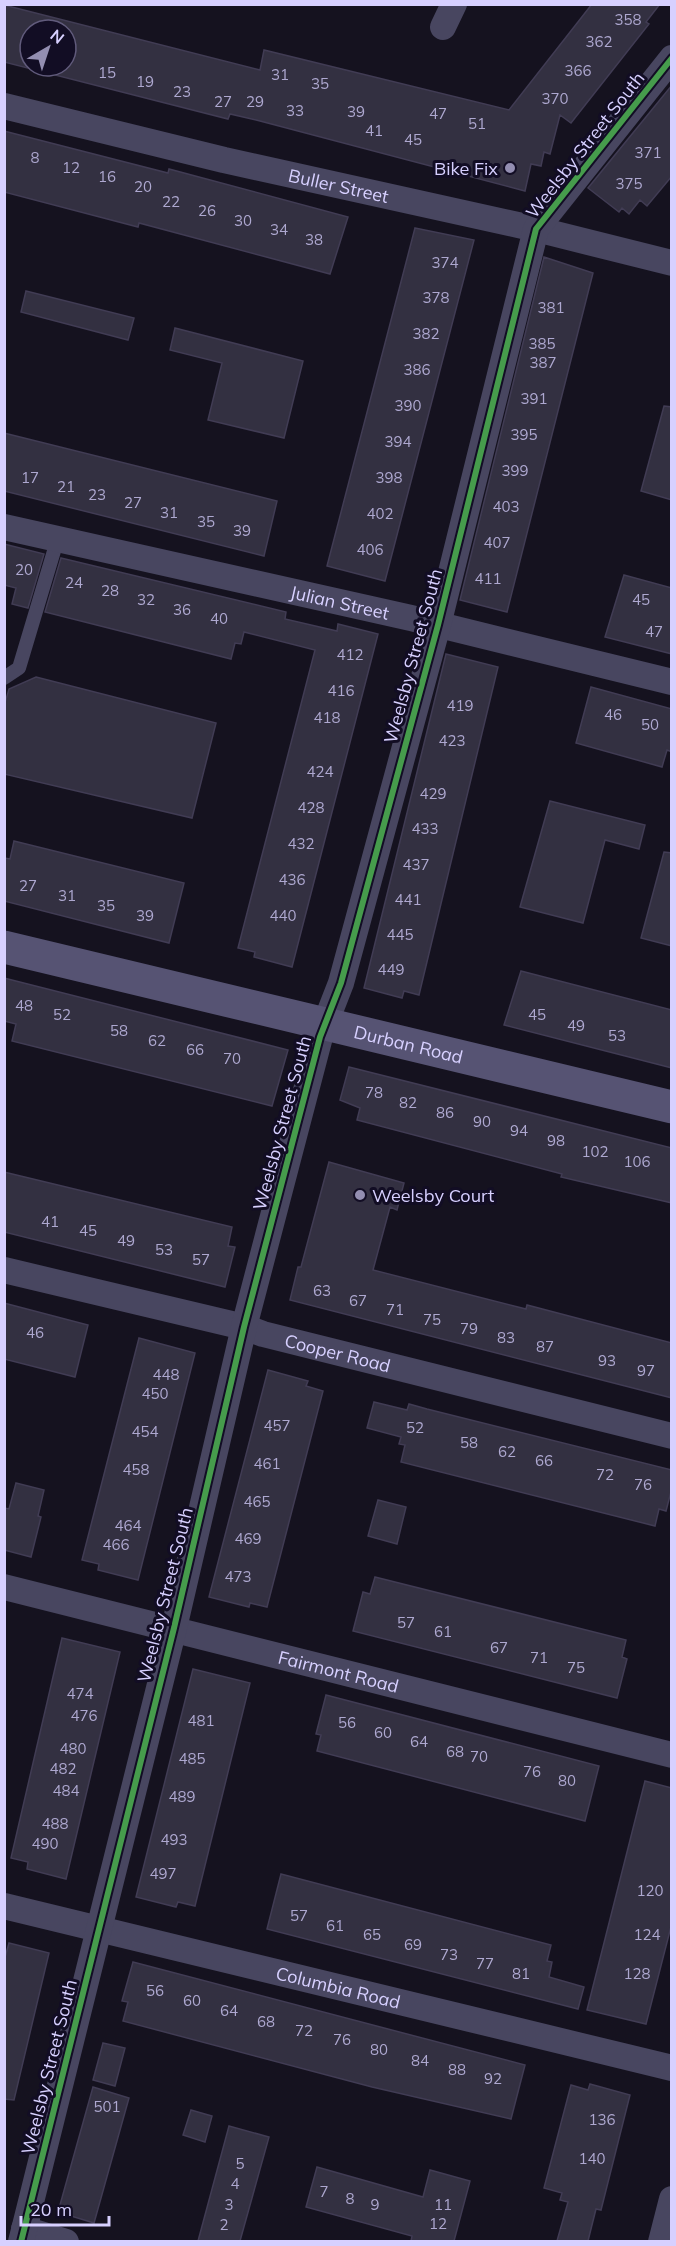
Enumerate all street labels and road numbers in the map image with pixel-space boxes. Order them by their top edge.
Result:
street label: Weelsby Street South [521,67,649,223]
street label: Buller Street [286,163,391,208]
street label: Weelsby Street South [379,566,447,746]
street label: Julian Street [288,580,391,624]
street label: Durban Road [352,1020,465,1068]
street label: Weelsby Street South [248,1033,316,1213]
street label: Cooper Road [282,1328,393,1377]
street label: Weelsby Street South [132,1505,198,1685]
street label: Fairmont Road [276,1645,401,1697]
street label: Columbia Road [274,1961,403,2013]
street label: Weelsby Street South [16,1977,82,2157]

